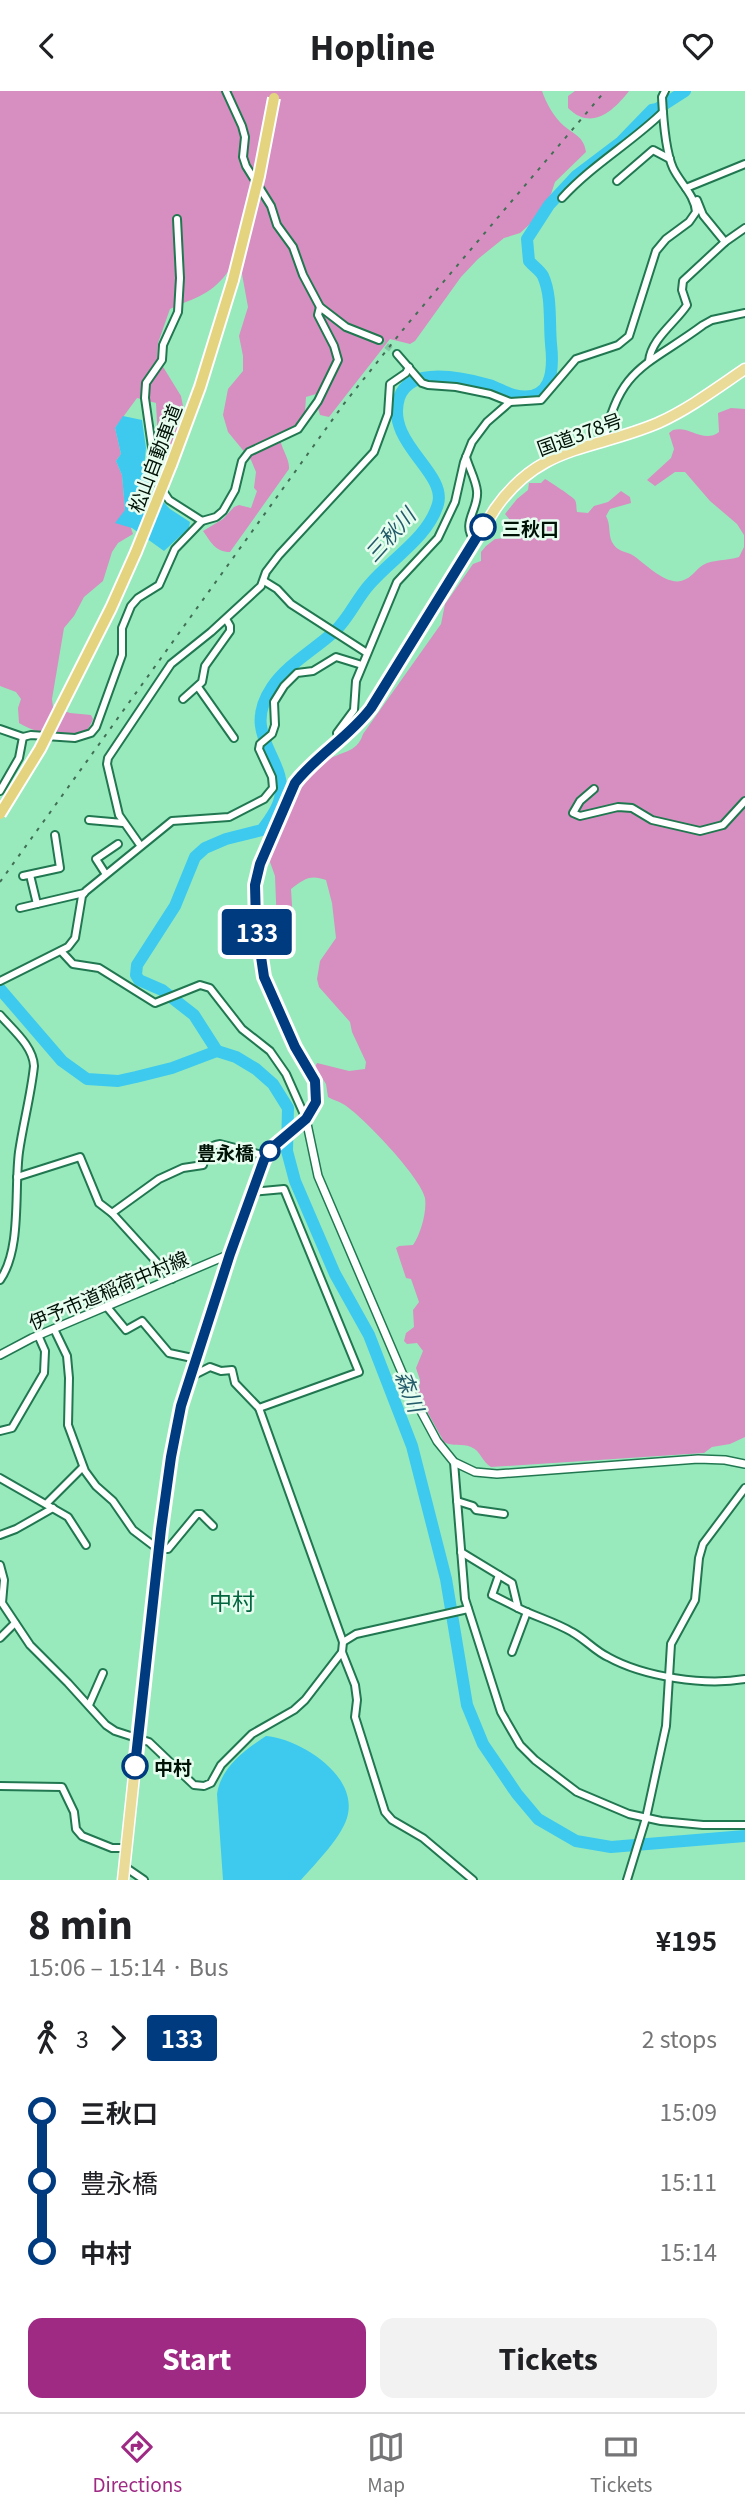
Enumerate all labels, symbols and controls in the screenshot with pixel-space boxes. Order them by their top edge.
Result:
text: Hopline [310,23,435,69]
icon: back [28,27,66,65]
icon: heart [679,27,717,65]
street label: 松山自動車道 [121,400,187,516]
street label: 国道378号 [533,405,625,461]
water label: 三秋川 [357,499,423,567]
marker: 三秋口 [470,514,496,540]
place label: 三秋口 [502,514,559,541]
line badge: 133 [217,909,297,955]
text: 133 [236,914,278,949]
place label: 豊永橋 [197,1138,254,1165]
marker: 豊永橋 [260,1141,280,1161]
street label: 伊予市道稲荷中村線 [24,1243,192,1335]
water label: 森川 [389,1366,433,1418]
district label: 中村 [209,1583,255,1617]
marker: 中村 [122,1753,148,1779]
place label: 中村 [154,1753,192,1780]
text: 8 min [28,1895,133,1950]
text: ¥195 [656,1921,717,1958]
text: 15:06 – 15:14 · Bus [28,1949,229,1983]
icon: walk [28,2019,66,2057]
icon: forward [99,2019,137,2057]
text: 133 [161,2020,203,2055]
text: 3 [76,2021,89,2055]
text: 2 stops [642,2021,717,2055]
text: 三秋口 [80,2093,158,2130]
text: 15:09 [660,2094,717,2128]
text: 豊永橋 [80,2163,158,2200]
text: 15:11 [660,2164,717,2198]
text: 中村 [80,2233,132,2270]
text: 15:14 [660,2234,717,2268]
button: Start [28,2318,366,2398]
button: Tickets [380,2318,717,2398]
tab: Directions [92,2428,182,2497]
tab: Map [367,2428,405,2497]
tab: Tickets [590,2428,653,2497]

